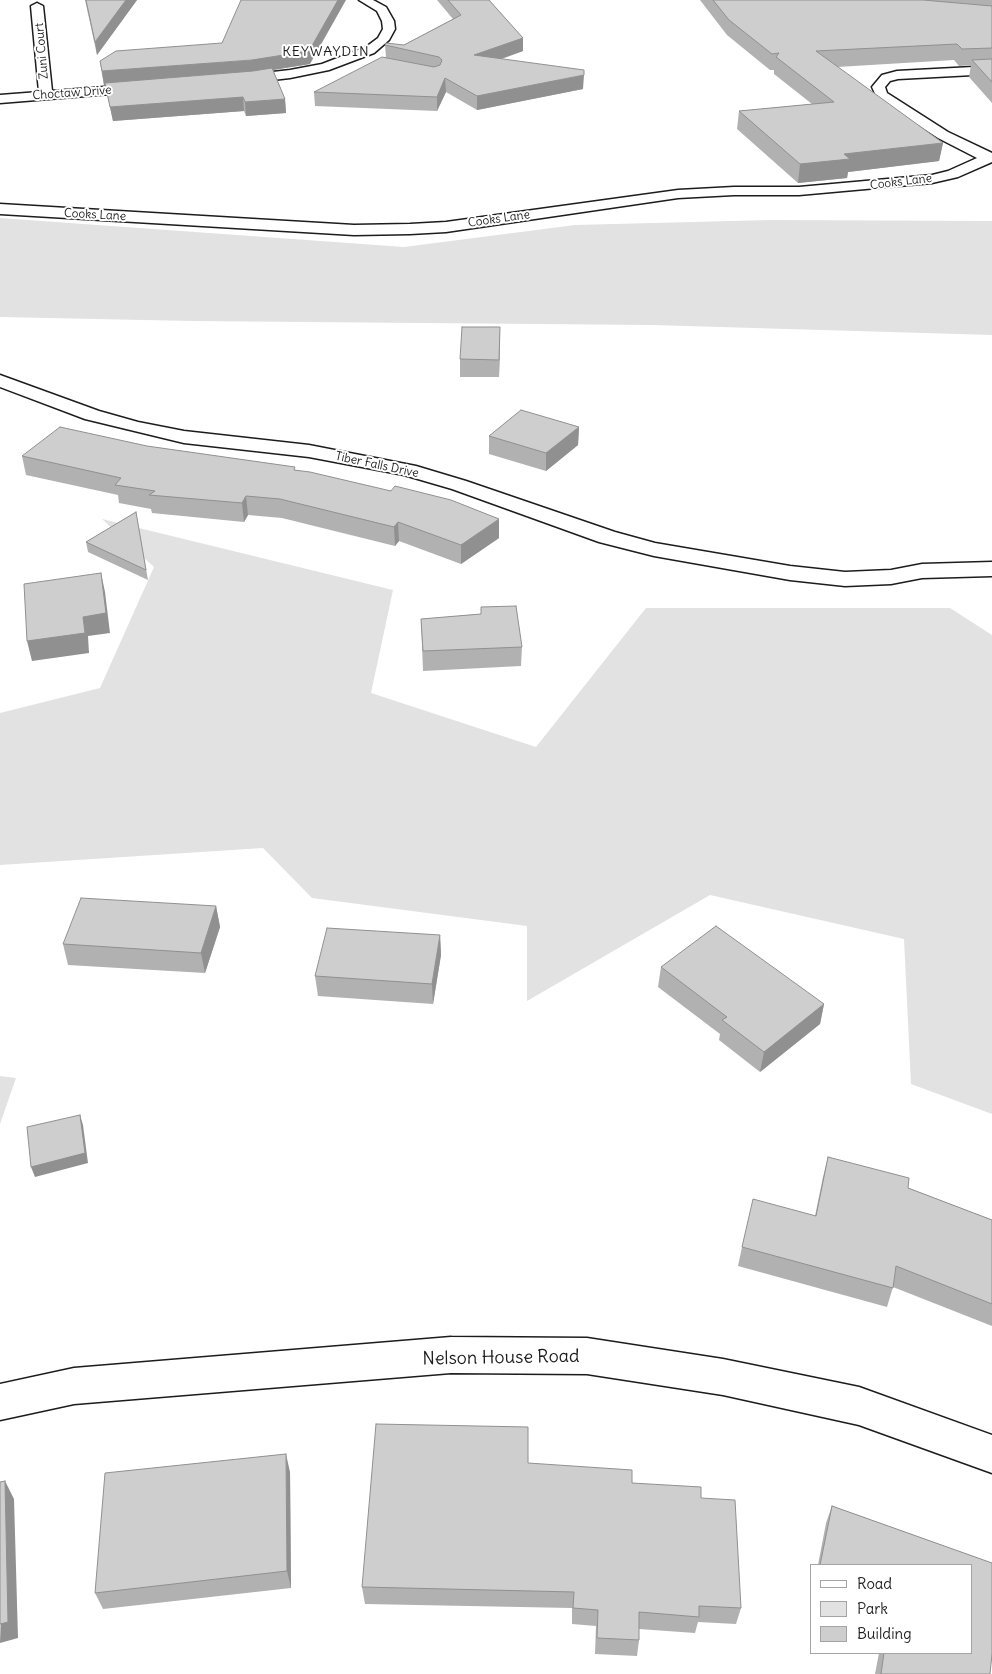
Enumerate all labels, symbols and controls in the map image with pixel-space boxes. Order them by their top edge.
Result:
street label: Zuni Court [32,22,52,80]
district label: KEYWAYDIN [281,44,371,60]
street label: Choctaw Drive [32,83,112,103]
street label: Cooks Lane [869,171,933,193]
street label: Cooks Lane [63,206,127,224]
street label: Cooks Lane [467,208,531,230]
street label: Tiber Falls Drive [334,449,420,481]
street label: Nelson House Road [422,1346,580,1370]
legend [810,1564,972,1654]
text: Road [857,1574,892,1593]
text: Park [857,1599,888,1618]
text: Building [857,1624,912,1643]

